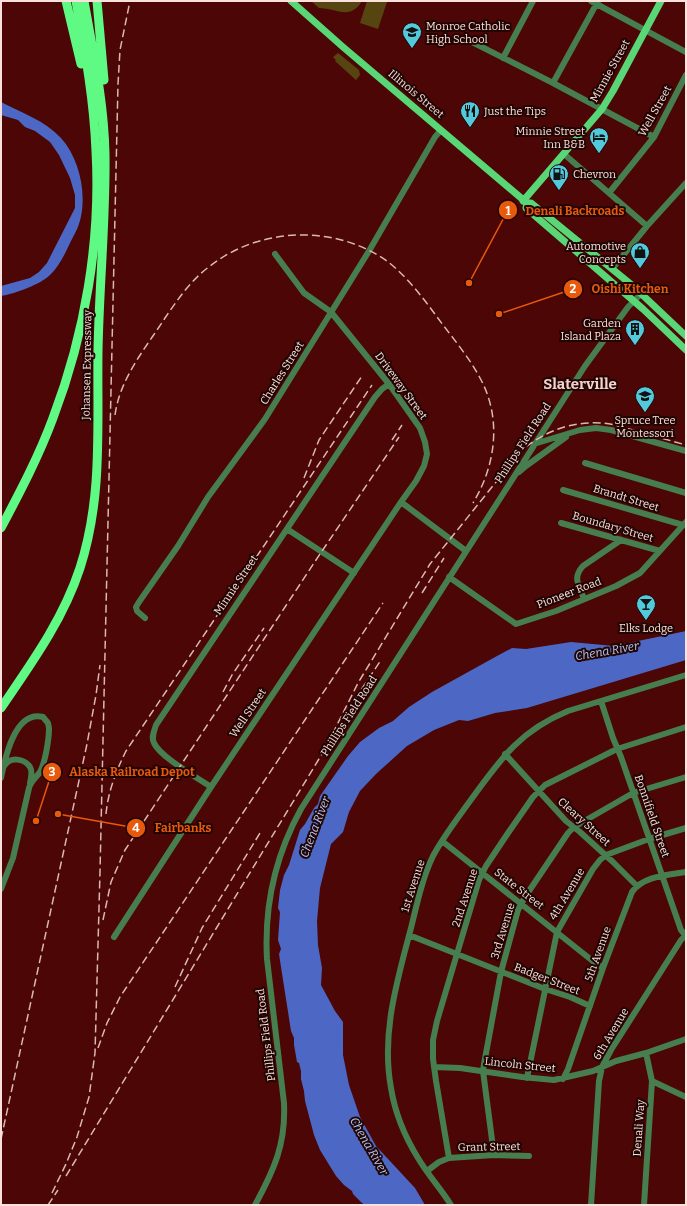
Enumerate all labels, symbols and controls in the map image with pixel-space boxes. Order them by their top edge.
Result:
place label: Monroe Catholic High School [426,20,510,46]
school or university icon: Monroe Catholic High School [401,21,423,49]
street label: Minnie Street [587,37,633,105]
street label: Illinois Street [386,67,446,121]
street label: Well Street [636,83,674,139]
restaurant icon: Just the Tips [459,100,481,128]
place label: Just the Tips [483,105,546,118]
place label: Minnie Street Inn B&B [515,125,585,151]
hotel icon: Minnie Street Inn B&B [588,126,610,154]
fuel station icon: Chevron [548,163,570,191]
place label: Chevron [573,168,616,181]
callout: Denali Backroads [498,198,632,222]
text: 1 [505,204,511,218]
text: Denali Backroads [526,204,625,218]
place label: Automotive Concepts [566,240,626,266]
shop icon: Automotive Concepts [629,241,651,269]
callout: Oishi Kitchen [563,277,676,301]
text: 2 [570,282,577,296]
text: Oishi Kitchen [592,282,669,296]
street label: Johansen Expressway [80,310,94,421]
place label: Garden Island Plaza [561,317,621,343]
building icon: Garden Island Plaza [624,318,646,346]
street label: Charles Street [257,339,307,407]
street label: Driveway Street [372,350,430,422]
district label: Slaterville [543,375,617,393]
school or university icon: Spruce Tree Montessori [634,385,656,413]
street label: Phillips Field Road [492,400,554,486]
place label: Spruce Tree Montessori [615,414,675,440]
street label: Brandt Street [592,482,660,514]
street label: Boundary Street [571,509,655,545]
street label: Minnie Street [211,553,261,617]
street label: Pioneer Road [535,575,603,611]
bar icon: Elks Lodge [635,593,657,621]
place label: Elks Lodge [619,622,673,635]
water label: Chena River [574,638,641,663]
street label: Phillips Field Road [318,673,380,759]
street label: Well Street [227,686,269,740]
callout: Alaska Railroad Depot [42,760,203,784]
text: 3 [49,765,56,779]
text: Alaska Railroad Depot [69,765,195,779]
street label: Bonnifield Street [632,773,672,859]
water label: Chena River [297,793,333,860]
street label: Cleary Street [555,795,613,849]
callout: Fairbanks [126,816,219,840]
text: 4 [132,821,140,835]
text: Fairbanks [155,821,211,835]
street label: 1st Avenue [398,858,428,914]
street label: State Street [492,866,546,912]
street label: 4th Avenue [546,866,588,922]
street label: 2nd Avenue [449,867,481,929]
street label: 3rd Avenue [488,901,518,961]
street label: 5th Avenue [582,925,614,983]
street label: Badger Street [512,960,582,998]
street label: Phillips Field Road [254,987,278,1082]
street label: 6th Avenue [590,1006,632,1062]
street label: Lincoln Street [484,1055,556,1075]
street label: Denali Way [631,1099,647,1157]
water label: Chena River [347,1115,392,1178]
street label: Grant Street [457,1140,521,1154]

